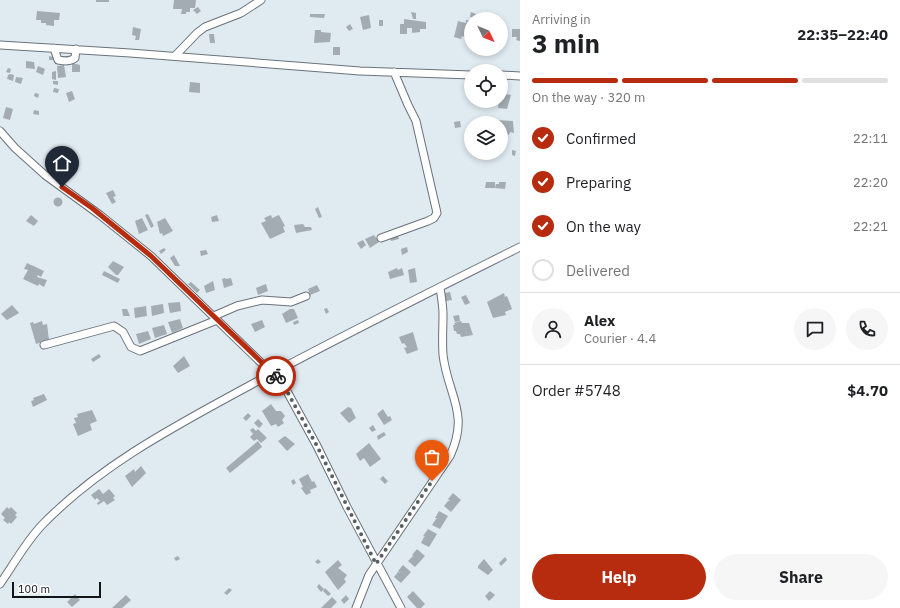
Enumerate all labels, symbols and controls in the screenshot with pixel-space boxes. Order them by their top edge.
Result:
text: Arriving in [532,11,591,28]
north arrow [464,12,508,56]
map controls [464,12,508,160]
text: 22:35–22:40 [797,25,888,44]
text: 3 min [532,26,600,60]
button: locate [464,64,508,108]
text: On the way · 320 m [532,89,645,106]
button: layers [464,116,508,160]
icon: check [532,127,554,149]
text: Confirmed [566,129,636,148]
text: 22:11 [853,130,888,147]
pin [45,146,79,187]
icon: home [51,152,73,174]
icon: check [532,171,554,193]
text: Preparing [566,173,631,192]
text: 22:20 [853,174,888,191]
icon: check [532,215,554,237]
text: On the way [566,217,641,236]
text: 22:21 [853,218,888,235]
text: Delivered [566,261,630,280]
button: person [532,308,574,350]
button: chat [794,308,836,350]
button: phone [846,308,888,350]
text: Alex [584,311,615,330]
text: Courier · 4.4 [584,330,656,347]
courier [256,356,296,396]
icon: bike [265,365,287,387]
text: Order #5748 [532,381,621,400]
text: $4.70 [847,381,888,400]
pin [415,440,449,481]
icon: bag [421,446,443,468]
button: Help [532,554,706,600]
button: Share [714,554,888,600]
scale bar [12,580,101,599]
text: 100 m [18,582,50,596]

